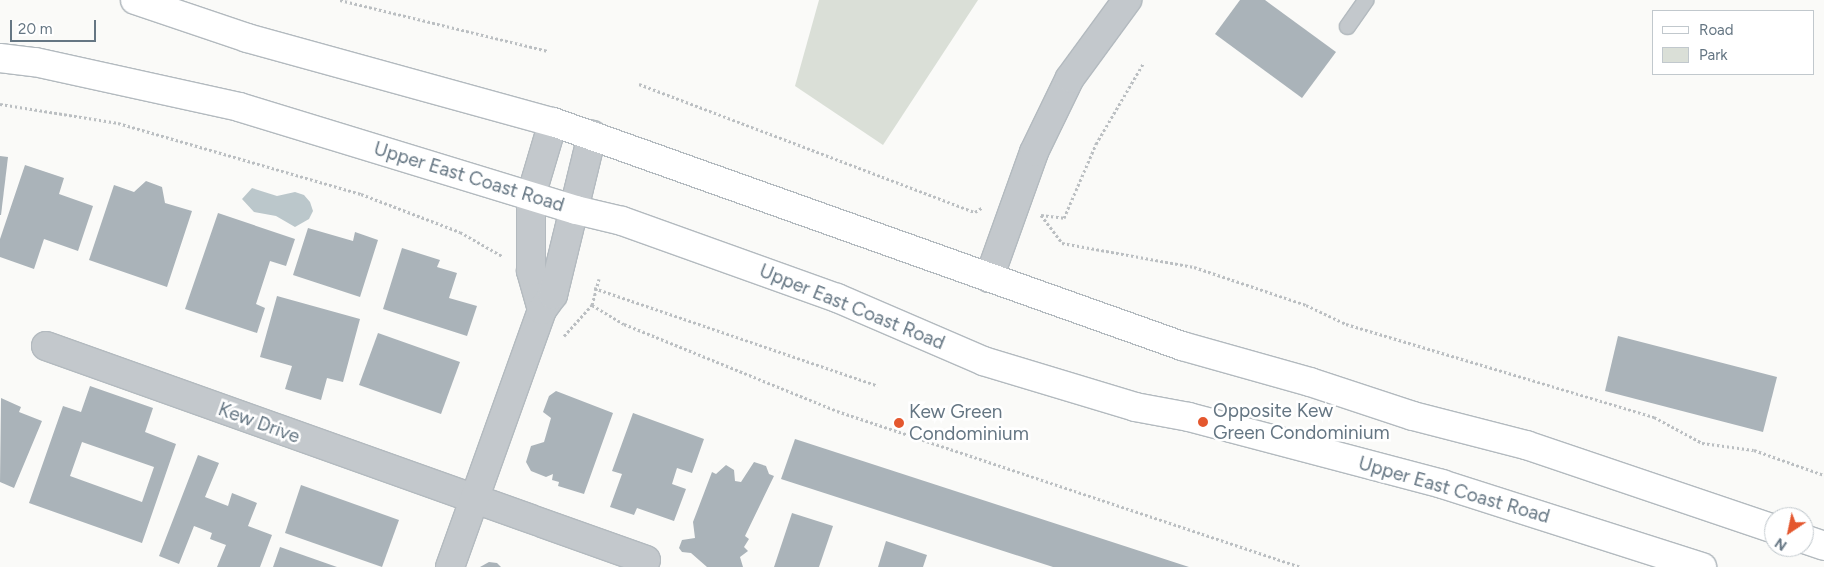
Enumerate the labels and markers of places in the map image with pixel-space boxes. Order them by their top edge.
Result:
place label: Opposite Kew Green Condominium [1213,400,1390,444]
place label: Kew Green Condominium [909,401,1029,445]
marker: Opposite Kew Green Condominium [1197,416,1209,428]
marker: Kew Green Condominium [893,417,905,429]

